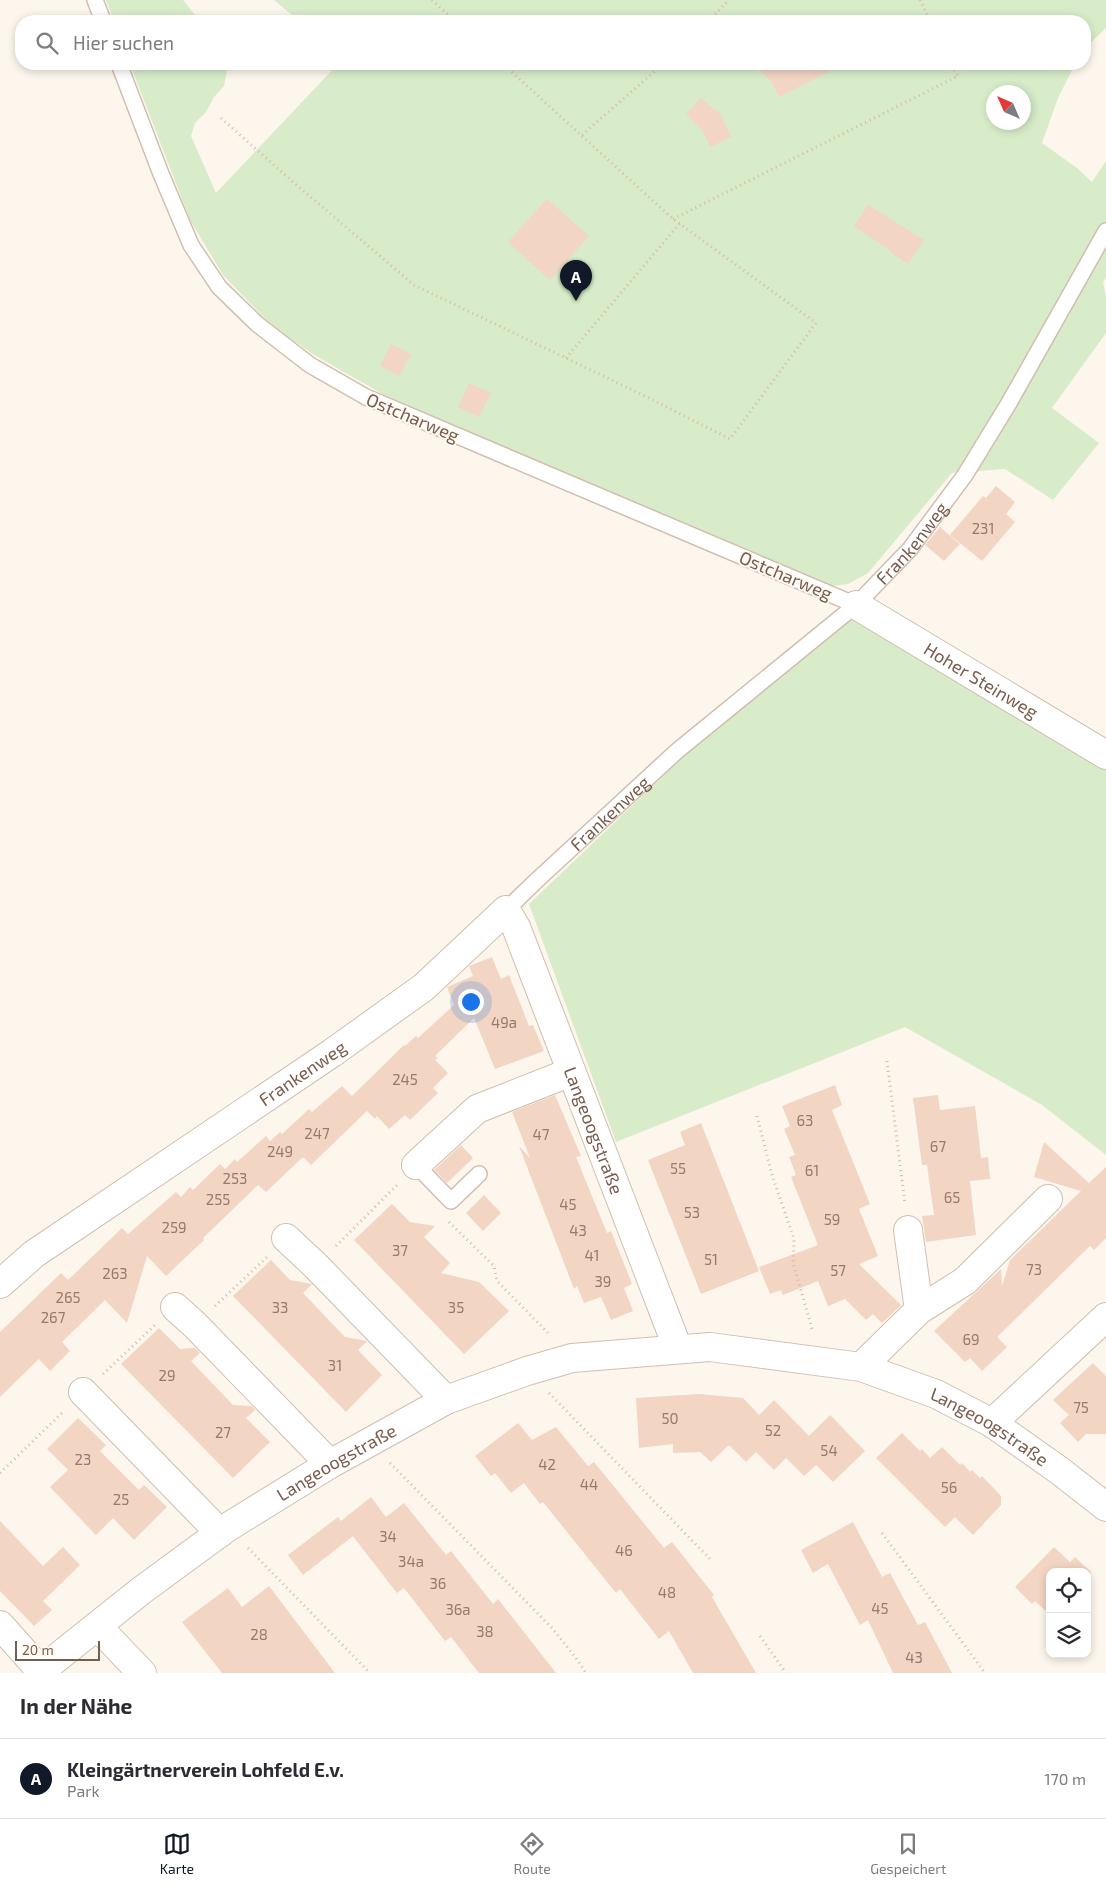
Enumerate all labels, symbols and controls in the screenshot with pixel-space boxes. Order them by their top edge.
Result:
search box [15,15,1091,70]
icon: search [33,29,61,57]
text: Hier suchen [73,31,174,54]
north arrow [986,85,1031,130]
pin: A [560,260,592,301]
street label: Ostcharweg [363,388,463,446]
street label: Frankenweg [871,498,952,589]
house number: 231 [972,519,994,537]
street label: Ostcharweg [736,546,836,604]
street label: Hoher Steinweg [920,637,1042,723]
street label: Frankenweg [565,771,654,855]
your location [458,989,484,1015]
house number: 49a [491,1013,517,1031]
street label: Frankenweg [255,1036,350,1110]
street label: Langeoogstraße [560,1063,628,1197]
house number: 245 [392,1070,418,1088]
house number: 63 [797,1111,813,1129]
house number: 247 [304,1124,330,1142]
house number: 47 [533,1125,550,1143]
house number: 67 [930,1137,946,1155]
house number: 249 [267,1142,293,1160]
house number: 55 [670,1159,686,1177]
house number: 61 [805,1161,819,1179]
house number: 253 [223,1169,247,1187]
house number: 65 [944,1188,960,1206]
house number: 255 [206,1190,230,1208]
house number: 45 [559,1195,577,1213]
house number: 53 [684,1203,700,1221]
house number: 59 [824,1210,840,1228]
house number: 259 [161,1218,187,1236]
house number: 43 [569,1221,587,1239]
house number: 37 [392,1241,408,1259]
house number: 41 [584,1246,600,1264]
house number: 51 [704,1250,718,1268]
house number: 73 [1026,1260,1042,1278]
house number: 57 [830,1261,846,1279]
house number: 263 [102,1264,128,1282]
house number: 39 [595,1272,611,1290]
house number: 265 [55,1288,81,1306]
house number: 33 [272,1298,288,1316]
house number: 35 [448,1298,464,1316]
house number: 267 [41,1308,66,1326]
house number: 69 [962,1330,980,1348]
house number: 31 [328,1356,342,1374]
house number: 29 [158,1366,176,1384]
street label: Langeoogstraße [928,1382,1053,1471]
house number: 75 [1073,1398,1089,1416]
house number: 50 [661,1409,679,1427]
street label: Langeoogstraße [272,1419,400,1505]
house number: 52 [765,1421,781,1439]
house number: 27 [215,1423,231,1441]
house number: 54 [820,1441,838,1459]
house number: 23 [75,1450,91,1468]
house number: 42 [538,1455,556,1473]
house number: 44 [580,1475,598,1493]
house number: 56 [941,1478,957,1496]
house number: 25 [113,1490,129,1508]
house number: 34 [379,1527,397,1545]
house number: 46 [615,1541,633,1559]
house number: 34a [398,1552,424,1570]
map controls [1046,1568,1091,1658]
button: locate [1046,1568,1091,1613]
house number: 36 [430,1574,446,1592]
house number: 48 [658,1583,676,1601]
house number: 45 [871,1599,889,1617]
house number: 36a [445,1600,471,1618]
button: layers [1046,1613,1091,1658]
house number: 38 [476,1622,494,1640]
house number: 28 [250,1625,268,1643]
scale bar [15,1638,100,1661]
text: 20 m [22,1641,54,1658]
house number: 43 [905,1648,923,1666]
text: In der Nähe [20,1693,132,1718]
text: Kleingärtnerverein Lohfeld E.v. [67,1758,344,1781]
text: A [31,1769,41,1788]
text: 170 m [1044,1769,1086,1788]
text: Park [67,1781,100,1800]
tab: Karte [160,1830,194,1877]
tab: Route [514,1830,551,1877]
tab: Gespeichert [870,1830,946,1877]

